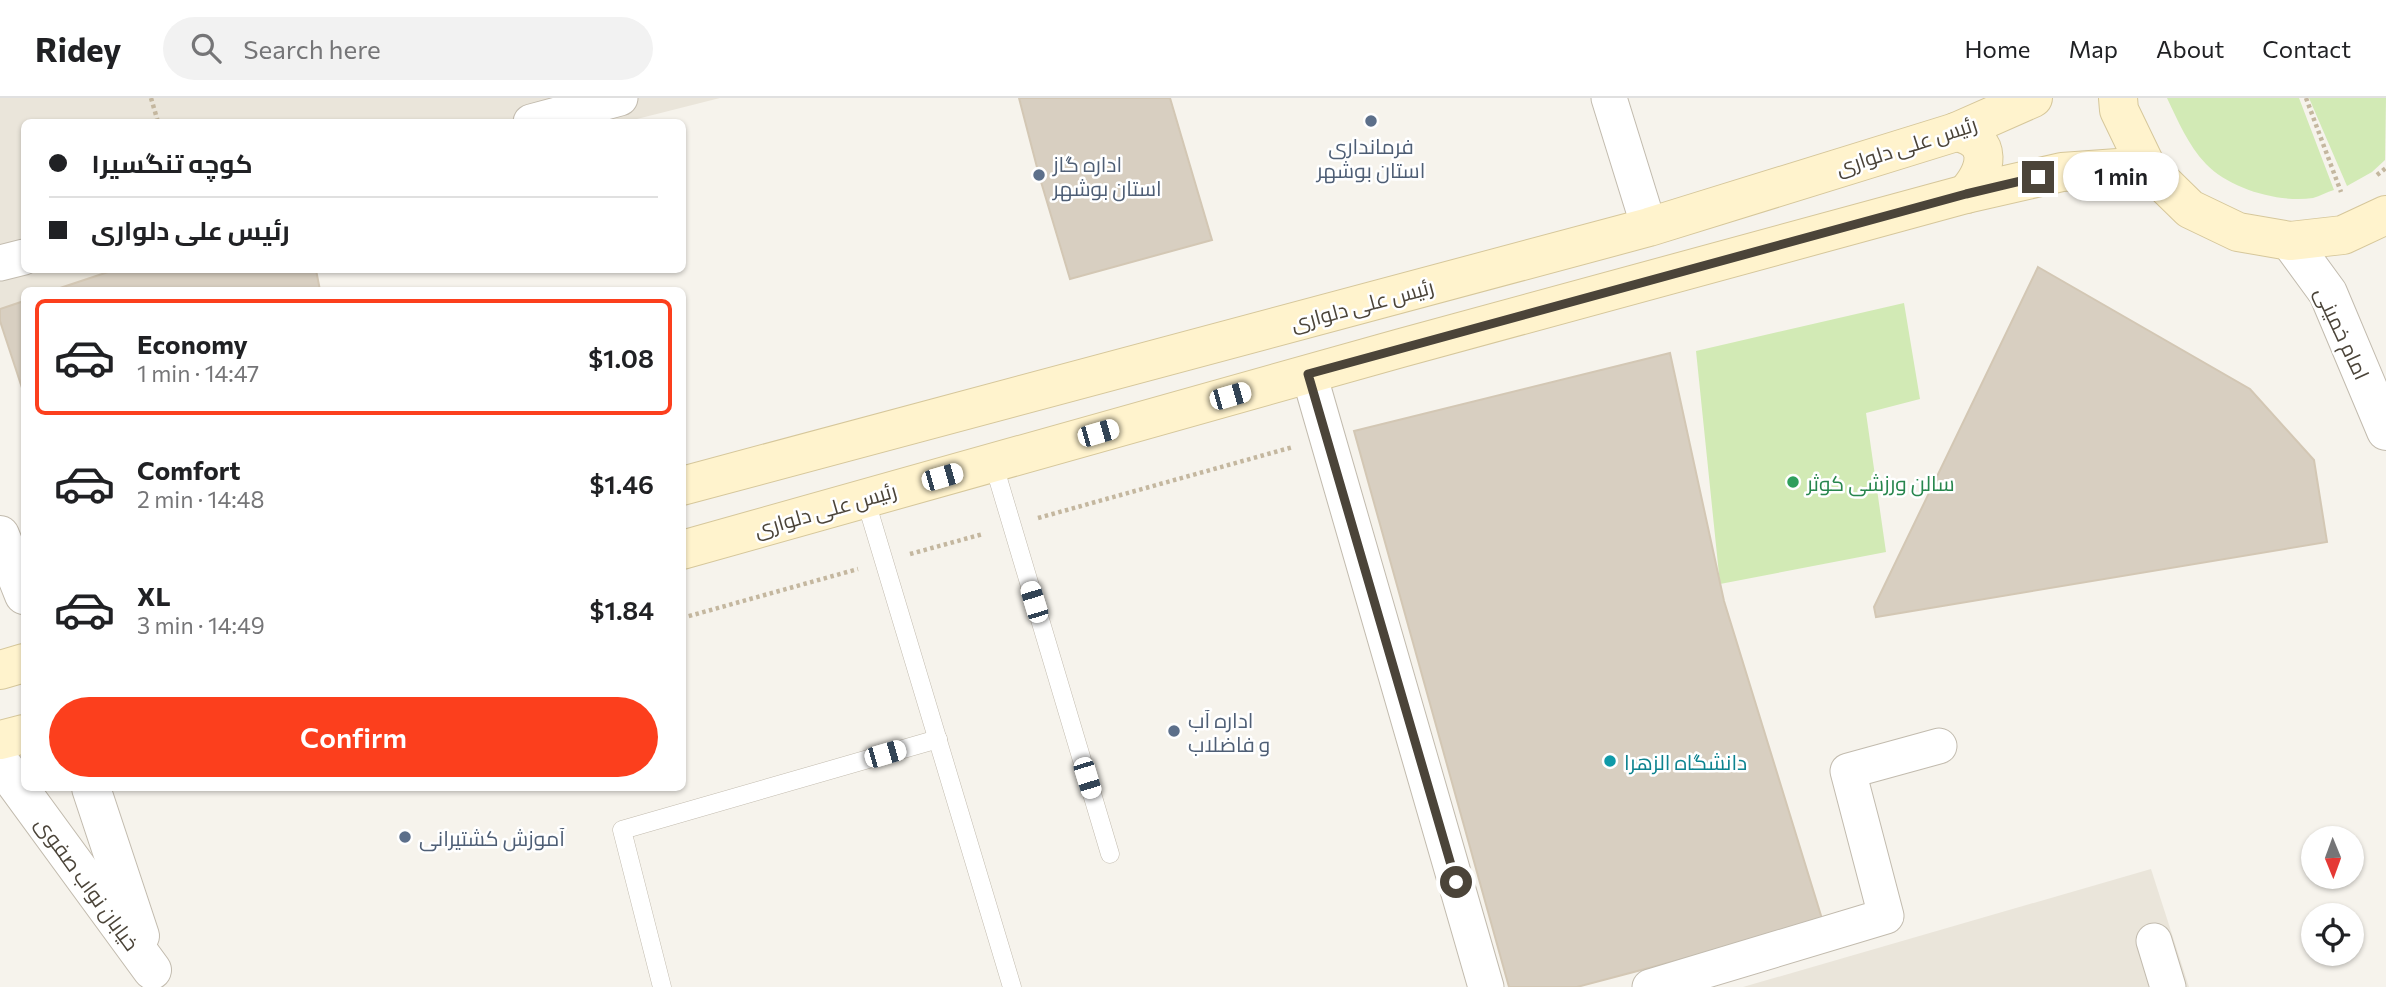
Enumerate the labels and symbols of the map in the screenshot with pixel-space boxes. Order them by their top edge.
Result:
street label: رئیس علی دلواری [1832,110,1980,182]
marker: فرمانداری استان بوشهر [1363,113,1379,129]
place label: فرمانداری استان بوشهر [1316,133,1425,184]
place label: اداره گاز استان بوشهر [1052,151,1162,202]
callout: 1 min [2062,153,2178,202]
route end [2022,161,2054,193]
marker: اداره گاز استان بوشهر [1031,167,1047,183]
street label: رئیس علی دلواری [1288,273,1437,337]
street label: امام خمینی [2308,283,2375,385]
car [1207,380,1254,412]
car [1075,417,1122,449]
car [919,461,966,493]
place label: سالن ورزشی کوثر [1806,470,1955,497]
marker: سالن ورزشی کوثر [1785,474,1801,490]
street label: رئیس علی دلواری [751,477,900,543]
car [1018,579,1051,625]
place label: اداره آب و فاضلاب [1188,707,1270,757]
marker: اداره آب و فاضلاب [1166,723,1182,739]
car [862,738,909,770]
place label: دانشگاه الزهرا [1624,749,1747,775]
marker: دانشگاه الزهرا [1602,753,1618,769]
car [1071,755,1104,801]
street label: خیابان نواب صفوی [29,811,145,956]
place label: آموزش کشتیرانی [419,825,565,852]
north arrow [2301,826,2364,889]
marker: آموزش کشتیرانی [397,829,413,845]
route start [1440,866,1472,898]

